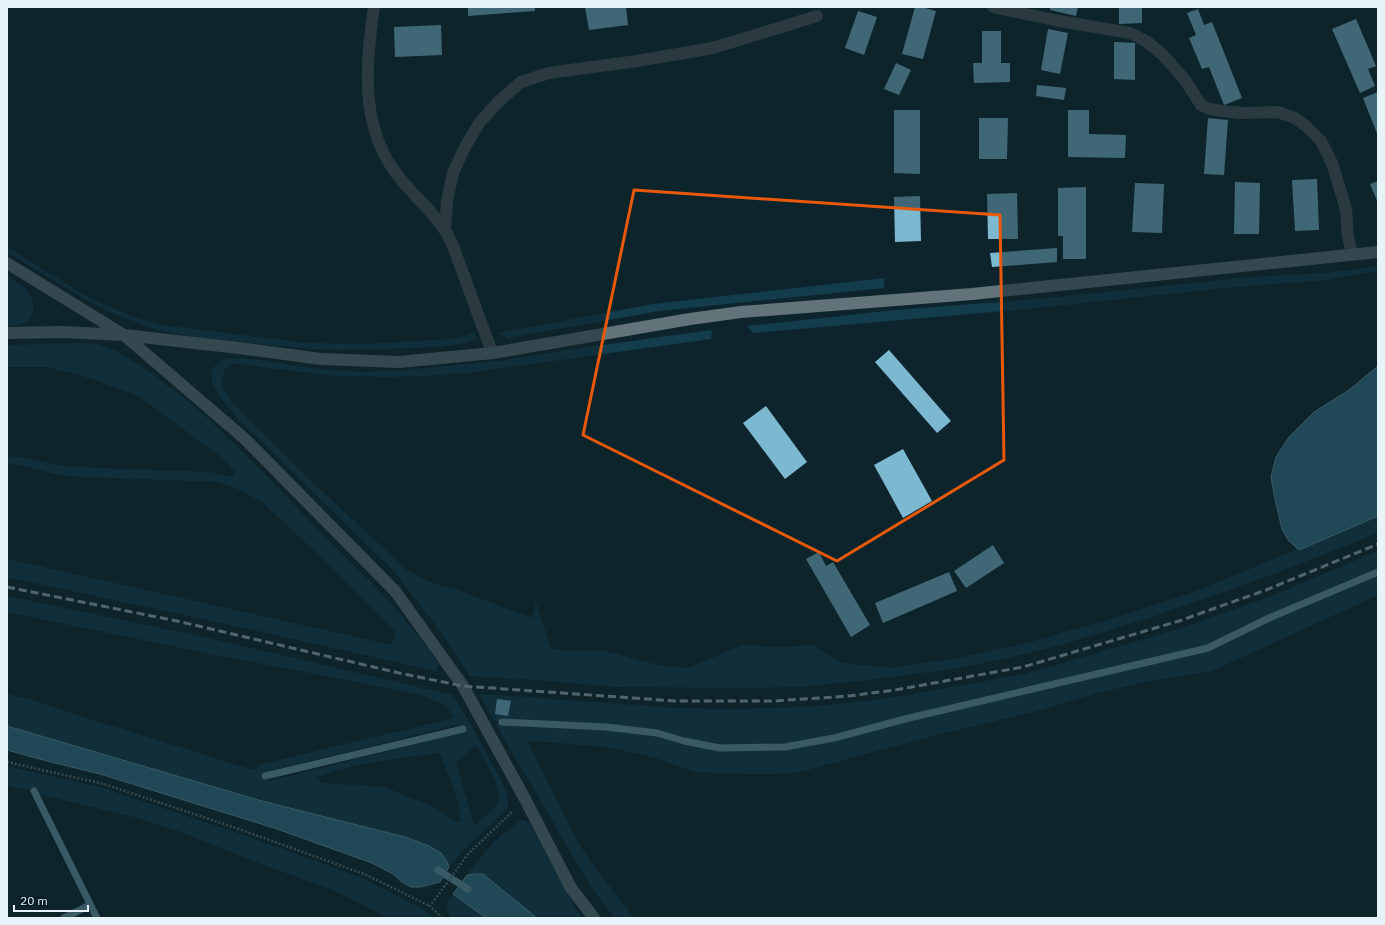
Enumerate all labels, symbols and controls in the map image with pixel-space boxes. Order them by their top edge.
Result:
scale bar [14,887,88,913]
text: 20 m [20,893,48,908]

